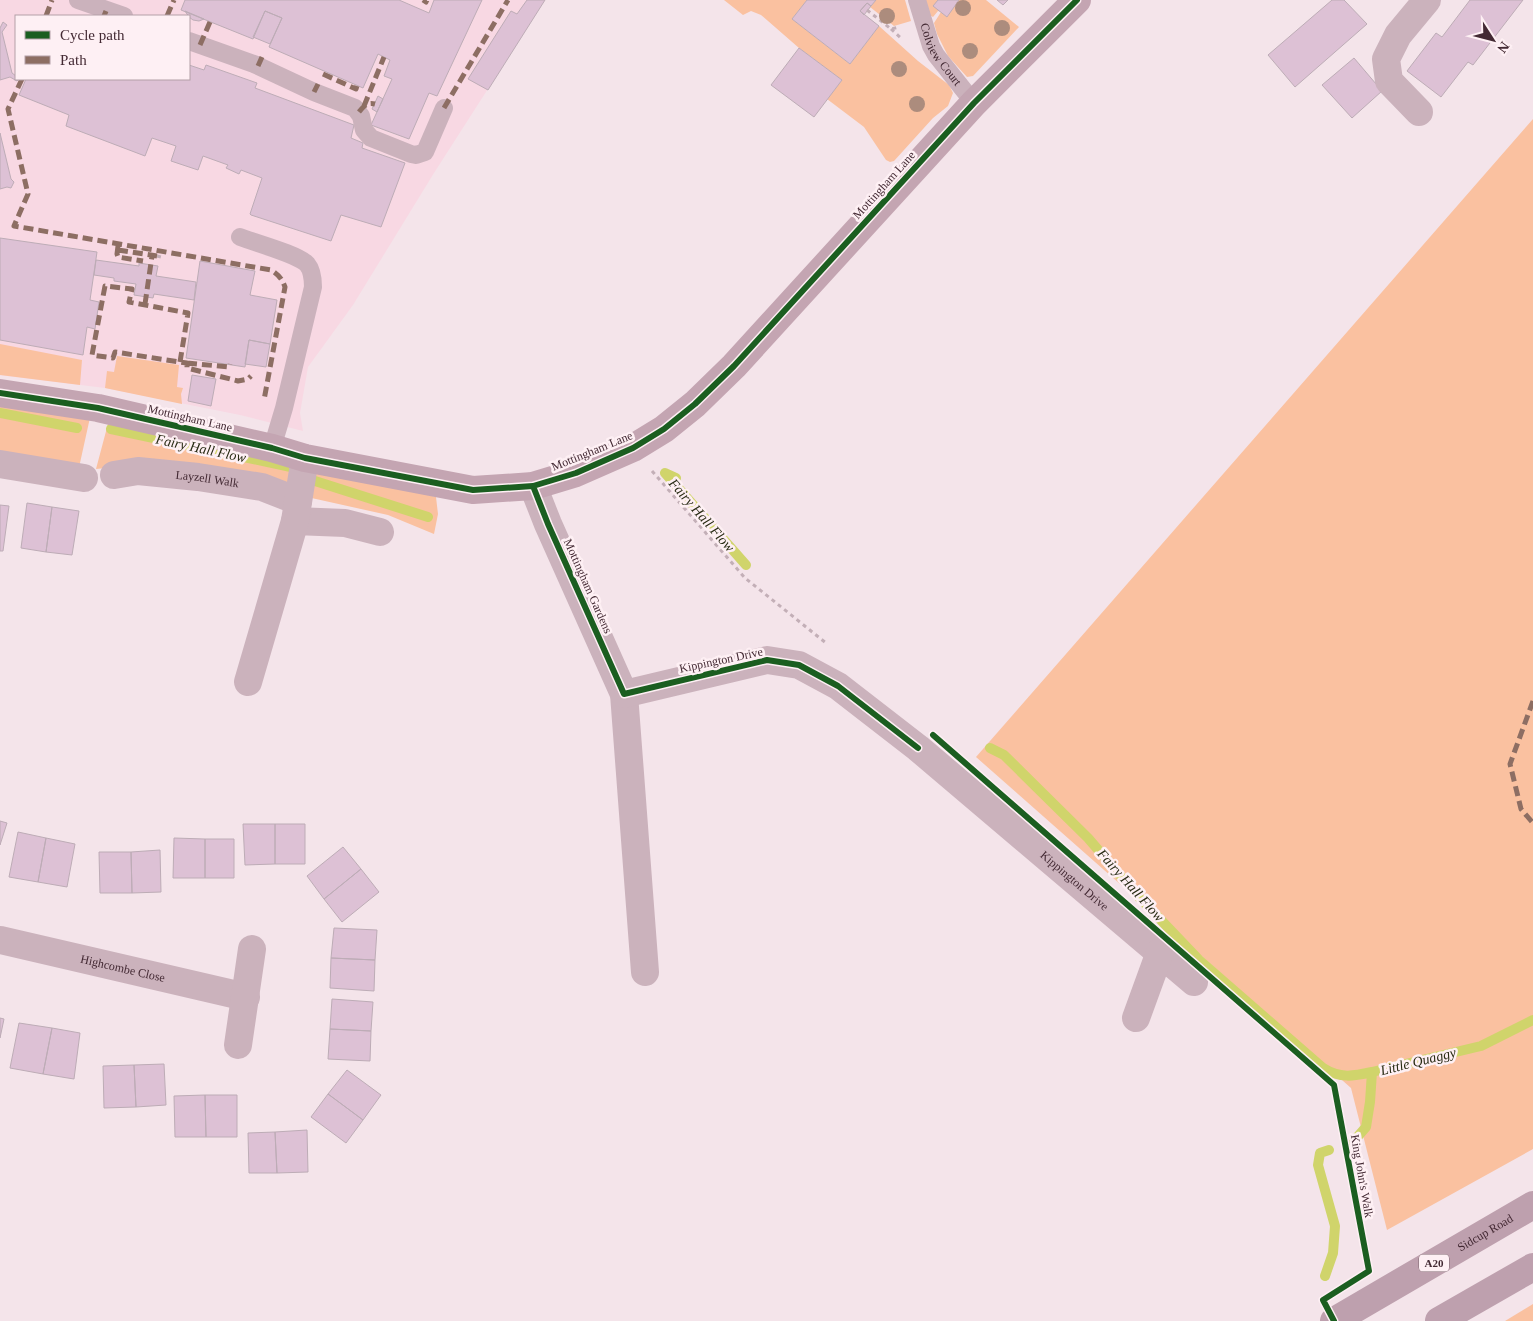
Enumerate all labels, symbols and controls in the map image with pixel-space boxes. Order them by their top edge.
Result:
legend [15,15,190,80]
north arrow [1468,15,1518,65]
street label: Colview Court [917,21,965,89]
text: Cycle path [60,27,125,43]
text: N [1494,39,1512,56]
text: Path [60,52,87,68]
street label: Mottingham Lane [850,148,918,222]
street label: Mottingham Lane [146,401,234,435]
street label: Mottingham Lane [549,428,635,474]
water label: Fairy Hall Flow [153,431,248,466]
street label: Layzell Walk [175,468,240,490]
water label: Fairy Hall Flow [665,475,738,555]
street label: Mottingham Gardens [561,536,615,636]
street label: Kippington Drive [678,644,764,676]
water label: Fairy Hall Flow [1094,845,1167,925]
street label: Kippington Drive [1037,848,1111,913]
street label: Highcombe Close [79,952,166,985]
water label: Little Quaggy [1378,1045,1458,1078]
street label: King John's Walk [1348,1133,1376,1219]
street label: Sidcup Road [1455,1211,1515,1254]
road number: A20 [1419,1254,1449,1272]

